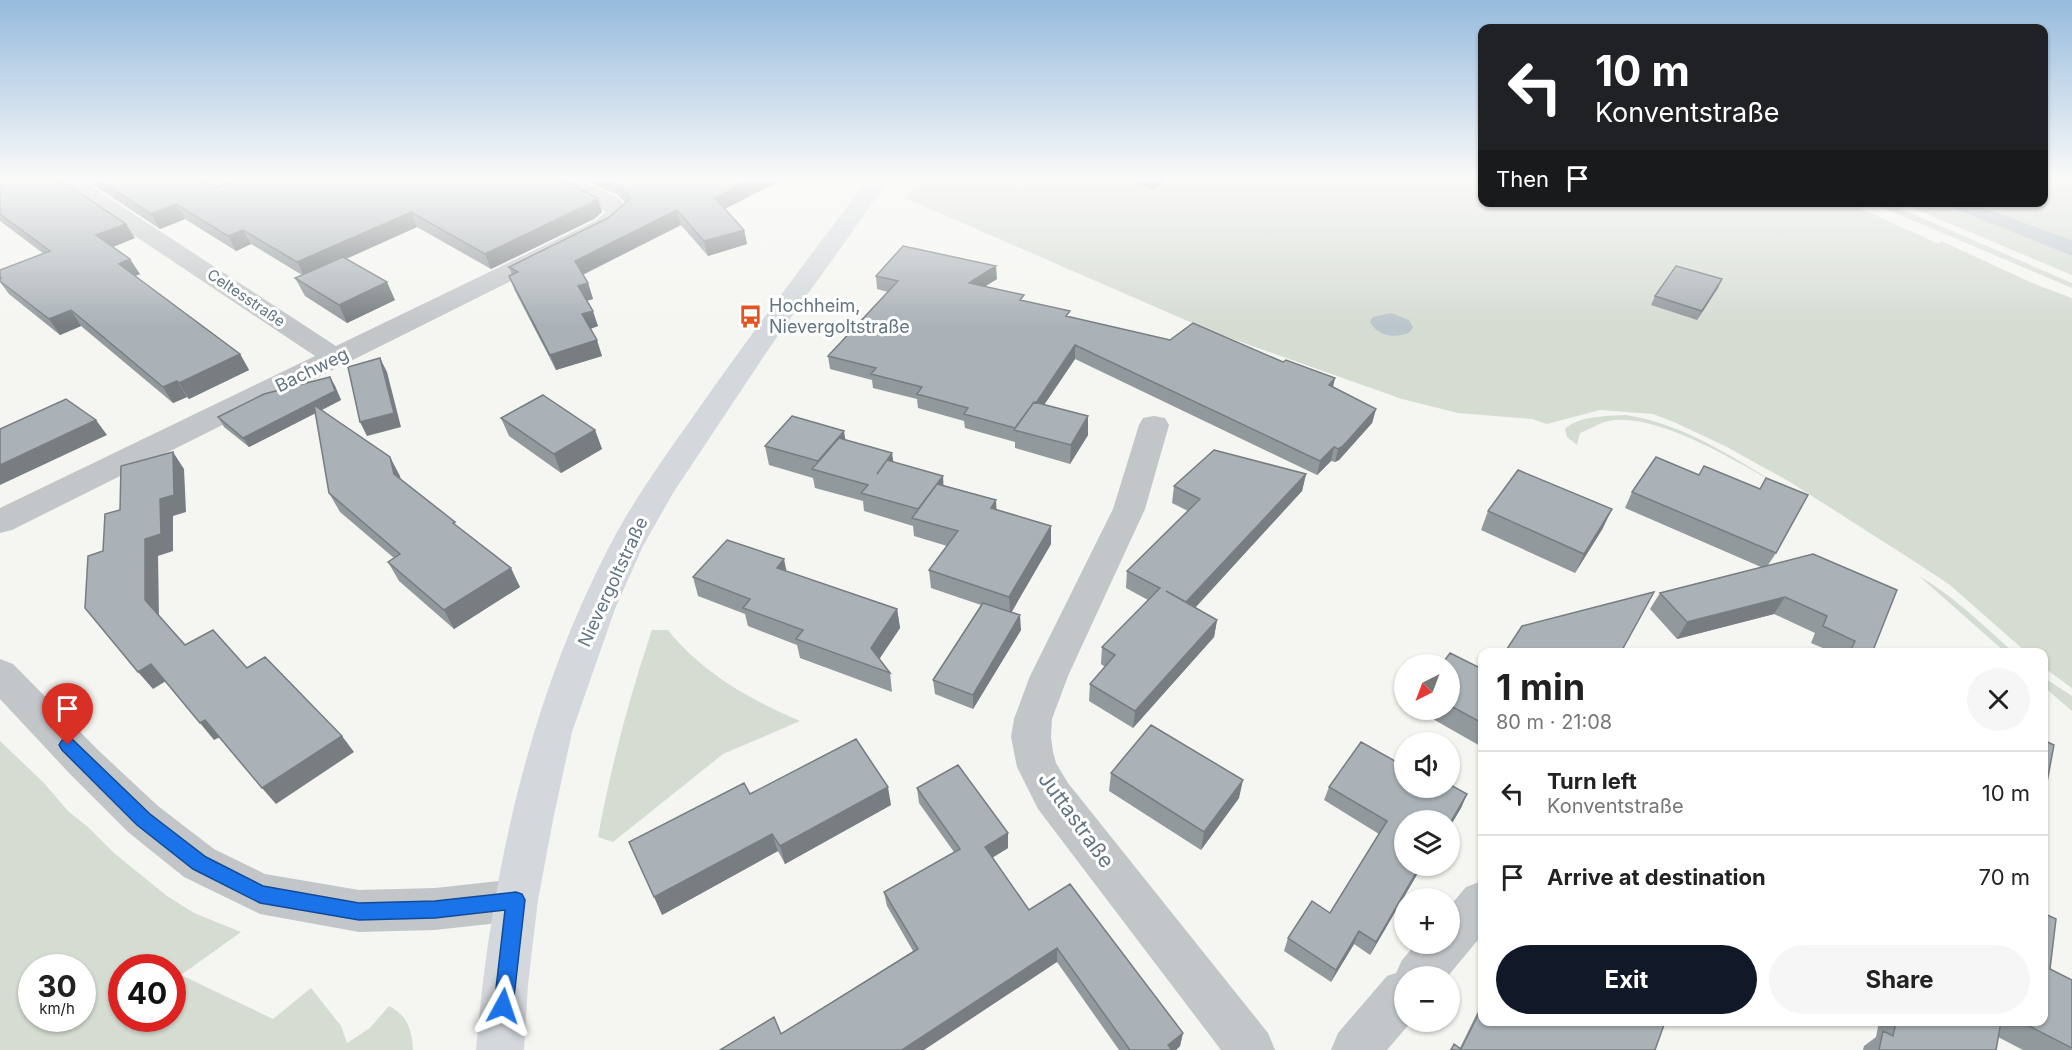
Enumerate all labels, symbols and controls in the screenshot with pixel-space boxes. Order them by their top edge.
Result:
text: 10 m [1595,45,1690,96]
icon: left [1496,48,1574,126]
text: Konventstraße [1595,96,1780,129]
icon: arrive [1561,162,1594,195]
text: Then [1496,166,1549,192]
street label: Celtesstraße [204,265,289,331]
place label: Hochheim, Nievergoltstraße [769,295,910,337]
bus stop icon: Hochheim, Nievergoltstraße [738,303,764,329]
street label: Bachweg [272,343,352,396]
street label: Nievergoltstraße [573,514,652,650]
north arrow [1394,654,1460,720]
map controls [1394,654,1460,1032]
text: 1 min [1496,665,1585,709]
button: close [1967,668,2030,731]
pin [42,683,93,745]
icon: arrive [51,692,84,725]
text: 80 m · 21:08 [1496,710,1612,734]
button: sound [1394,732,1460,798]
street label: Juttastraße [1033,767,1120,873]
text: Turn left [1547,768,1637,794]
icon: left [1496,777,1529,810]
text: 10 m [1982,780,2030,806]
text: Konventstraße [1547,794,1684,818]
button: layers [1394,810,1460,876]
icon: arrive [1496,861,1529,894]
text: Arrive at destination [1547,864,1766,890]
text: 70 m [1979,864,2030,890]
button: + [1394,888,1460,954]
button: Exit [1496,945,1757,1014]
button: Share [1769,945,2030,1014]
speed limit sign: 40 [108,954,186,1032]
button: − [1394,966,1460,1032]
text: 30 [37,968,77,1004]
position arrow [471,974,535,1038]
text: km/h [39,999,75,1018]

